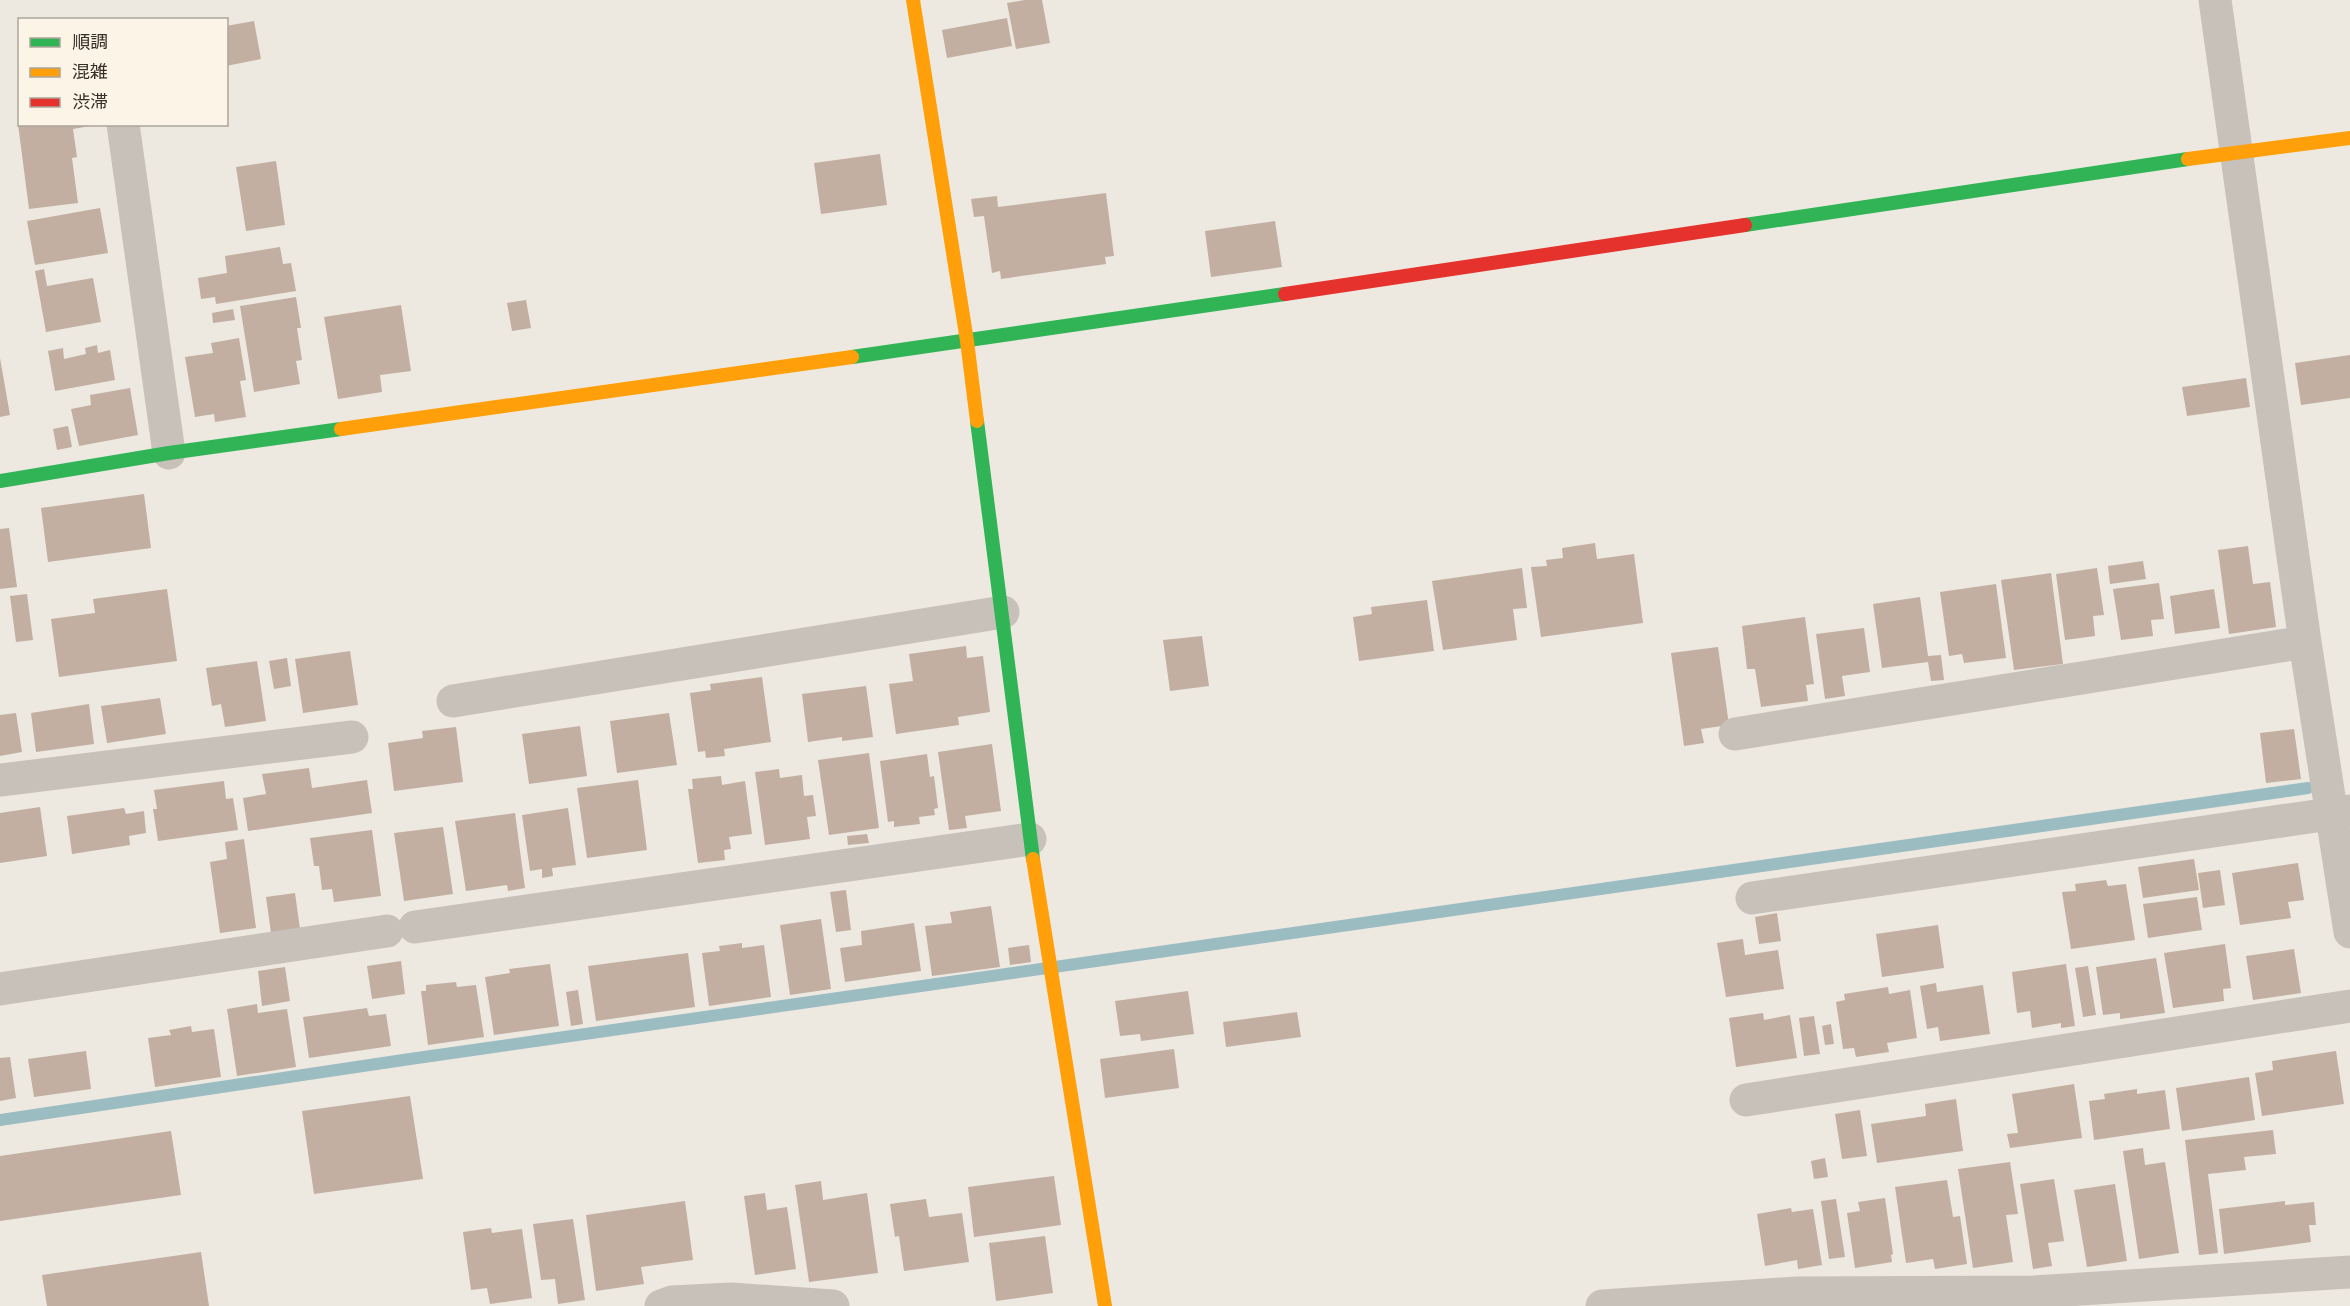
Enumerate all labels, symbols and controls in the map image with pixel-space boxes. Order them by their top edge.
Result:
legend [18,18,228,126]
text: 順調 [72,30,108,53]
text: 混雑 [72,60,108,83]
text: 渋滞 [72,90,108,113]

